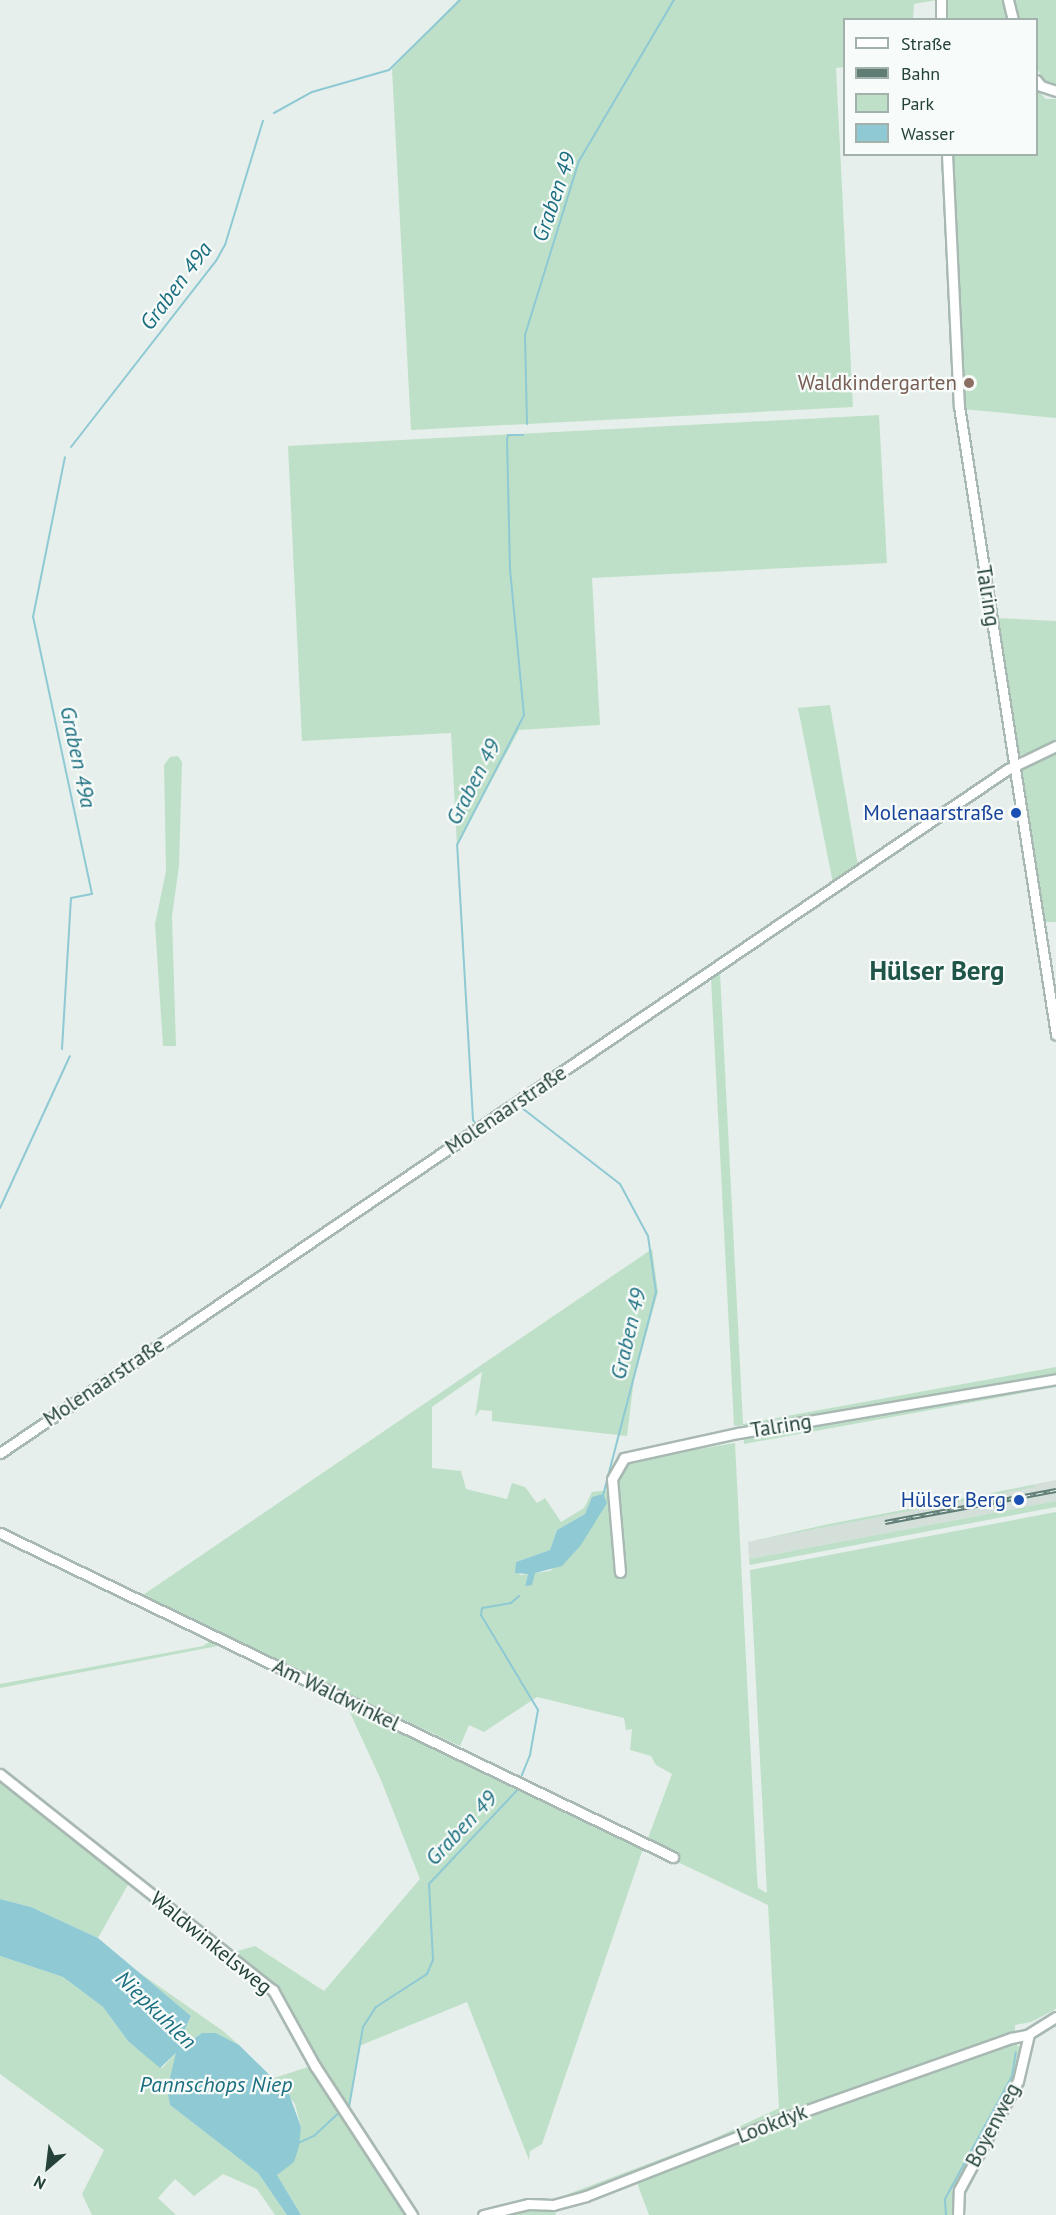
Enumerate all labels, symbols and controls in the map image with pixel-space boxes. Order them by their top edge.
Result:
legend [843,18,1038,156]
text: Straße [901,32,952,55]
text: Bahn [901,62,940,85]
text: Park [901,92,934,115]
text: Wasser [901,122,955,145]
water label: Graben 49 [526,149,582,245]
water label: Graben 49a [134,237,218,335]
place label: Waldkindergarten [798,370,957,396]
marker: Waldkindergarten [962,376,976,390]
street label: Talring [971,564,1005,628]
water label: Graben 49a [54,704,102,810]
water label: Graben 49 [440,735,506,829]
place label: Molenaarstraße [863,800,1004,826]
marker: Molenaarstraße [1009,806,1023,820]
district label: Hülser Berg [869,955,1005,987]
street label: Molenaarstraße [441,1060,571,1160]
water label: Graben 49 [605,1286,651,1382]
street label: Molenaarstraße [39,1332,169,1432]
street label: Talring [749,1409,813,1443]
place label: Hülser Berg [901,1487,1006,1513]
marker: Hülser Berg [1010,1491,1028,1509]
street label: Am Waldwinkel [268,1653,404,1737]
water label: Graben 49 [420,1785,502,1871]
street label: Waldwinkelsweg [145,1886,277,2000]
water label: Niepkuhlen [110,1965,202,2055]
water label: Pannschops Niep [140,2072,292,2098]
street label: Boyenweg [960,2079,1026,2171]
street label: Lookdyk [733,2099,811,2149]
north arrow [18,2137,78,2197]
text: N [30,2172,49,2194]

